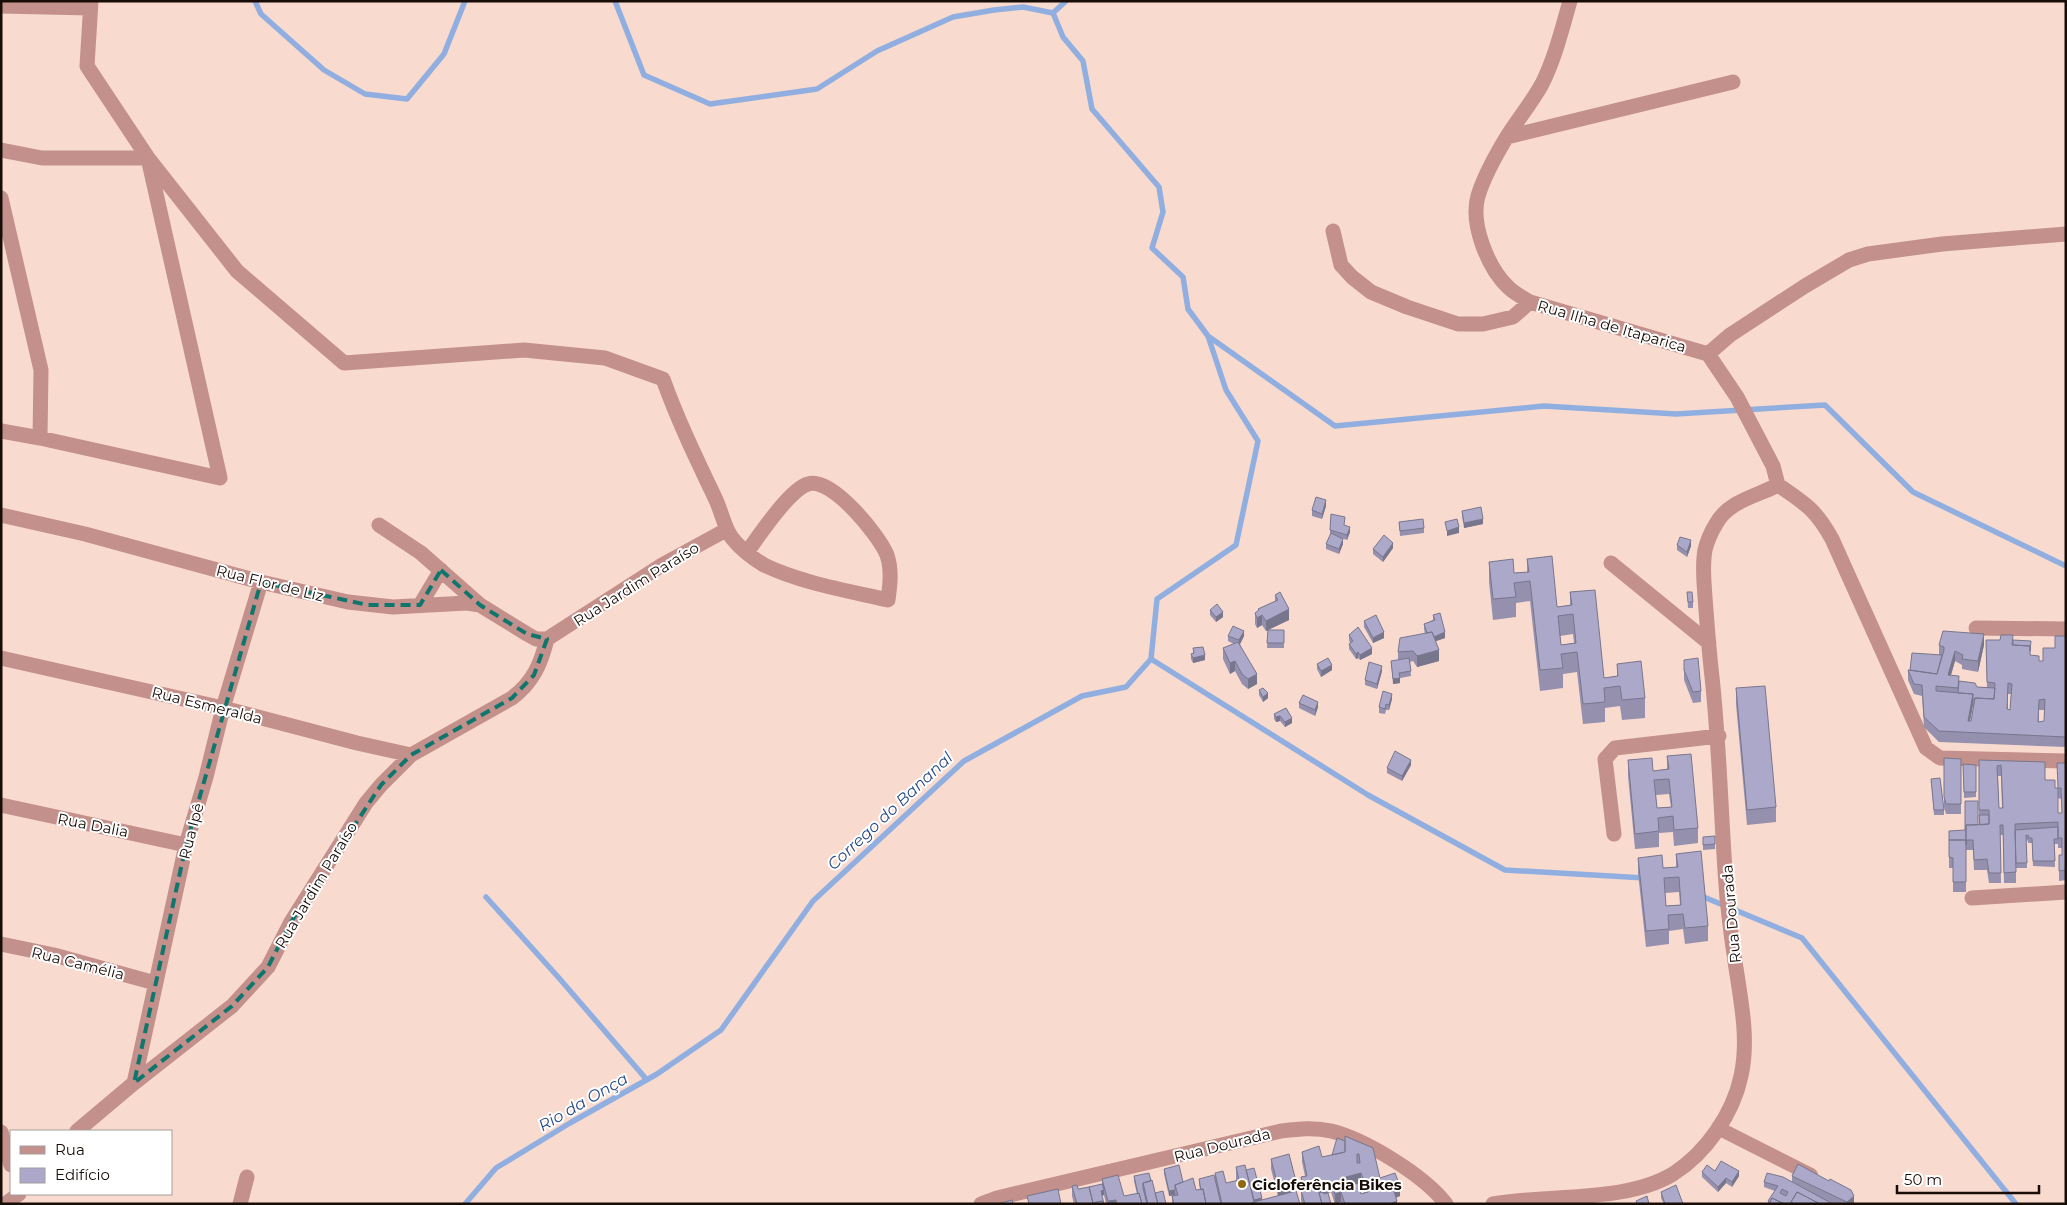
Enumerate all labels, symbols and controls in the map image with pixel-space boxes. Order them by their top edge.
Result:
street label: Rua Ilha de Itaparica [1535,296,1689,356]
street label: Rua Jardim Paraíso [570,538,702,630]
street label: Rua Flor de Liz [214,560,326,606]
street label: Rua Esmeralda [150,682,264,728]
water label: Corrego do Bananal [823,748,957,874]
street label: Rua Ipê [174,801,208,861]
street label: Rua Dalia [56,809,130,841]
street label: Rua Jardim Paraíso [271,818,361,952]
street label: Rua Dourada [1717,864,1745,964]
street label: Rua Camélia [30,942,126,984]
water label: Rio da Onça [535,1069,631,1135]
street label: Rua Dourada [1172,1124,1272,1166]
legend [10,1130,172,1195]
text: Rua [55,1140,85,1159]
scale bar [1897,1162,2040,1194]
text: Edifício [55,1165,110,1184]
text: 50 m [1904,1170,1942,1189]
place label: Cicloferência Bikes [1252,1175,1402,1194]
marker: Cicloferência Bikes [1236,1178,1248,1190]

